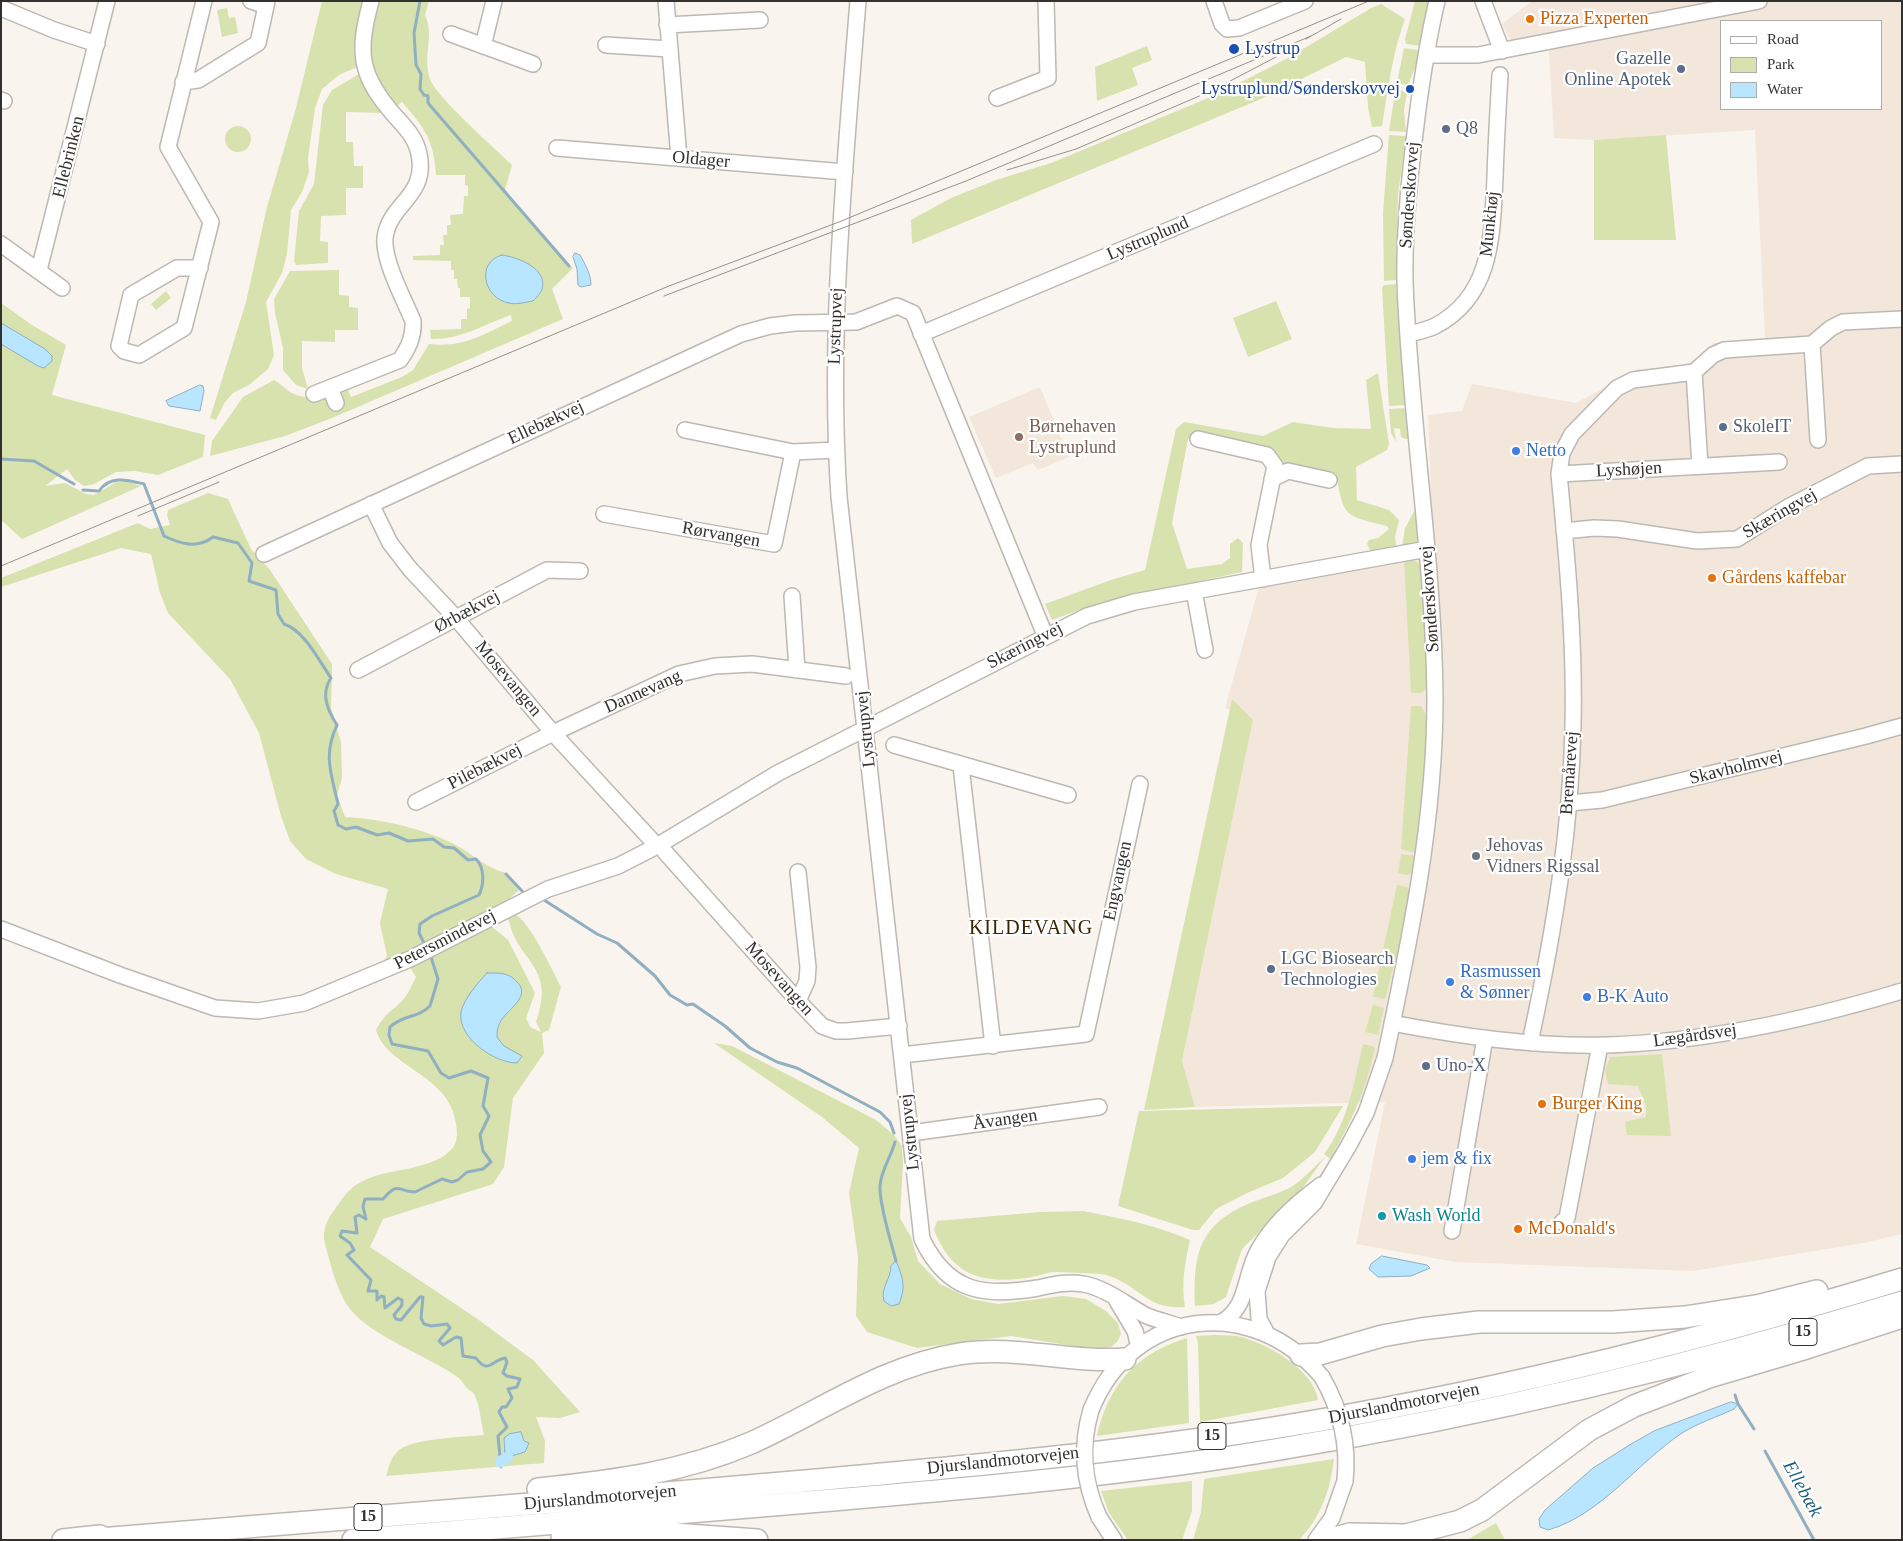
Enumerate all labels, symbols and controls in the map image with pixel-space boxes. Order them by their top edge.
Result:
place label: Pizza Experten [1540,8,1648,30]
marker: Pizza Experten [1524,13,1536,25]
legend [1720,20,1883,110]
text: Road [1767,31,1799,47]
place label: Lystrup [1245,38,1300,60]
marker: Lystrup [1227,42,1241,56]
place label: Gazelle Online Apotek [1565,48,1671,90]
text: Park [1767,56,1795,72]
marker: Gazelle Online Apotek [1675,63,1687,75]
place label: Lystruplund/Sønderskovvej [1201,78,1400,100]
text: Water [1767,81,1802,97]
marker: Lystruplund/Sønderskovvej [1404,83,1416,95]
street label: Ellebrinken [48,114,90,200]
place label: Q8 [1456,118,1478,140]
marker: Q8 [1440,123,1452,135]
street label: Sønderskovvej [1395,141,1425,249]
street label: Oldager [671,147,731,173]
street label: Munkhøj [1476,190,1504,258]
street label: Lystruplund [1104,212,1192,266]
street label: Lystrupvej [824,287,848,365]
street label: Ellebækvej [505,396,587,450]
place label: Børnehaven Lystruplund [1029,416,1116,458]
place label: SkoleIT [1733,416,1791,438]
marker: SkoleIT [1717,421,1729,433]
marker: Børnehaven Lystruplund [1013,431,1025,443]
place label: Netto [1526,440,1566,462]
marker: Netto [1510,445,1522,457]
street label: Lyshøjen [1595,457,1663,483]
street label: Skæringvej [1739,484,1821,544]
street label: Rørvangen [680,518,762,552]
street label: Sønderskovvej [1415,545,1445,653]
place label: Gårdens kaffebar [1722,567,1846,589]
marker: Gårdens kaffebar [1706,572,1718,584]
street label: Ørbækvej [431,586,503,638]
street label: Skæringvej [984,618,1066,674]
street label: Mosevangen [470,637,546,721]
street label: Dannevang [601,665,685,719]
street label: Lystrupvej [851,690,881,768]
street label: Bremårevej [1556,730,1584,816]
street label: Pilebækvej [444,739,526,795]
street label: Skavholmvej [1687,746,1785,790]
place label: Jehovas Vidners Rigssal [1486,835,1599,878]
street label: Engvangen [1099,839,1137,923]
marker: Jehovas Vidners Rigssal [1470,850,1482,862]
street label: Petersmindevej [391,905,499,975]
district label: KILDEVANG [968,917,1094,941]
street label: Mosevangen [740,938,818,1020]
place label: LGC Biosearch Technologies [1281,948,1393,991]
place label: Rasmussen & Sønner [1460,961,1541,1004]
marker: LGC Biosearch Technologies [1265,963,1277,975]
marker: Rasmussen & Sønner [1444,976,1456,988]
place label: B-K Auto [1597,986,1668,1008]
marker: B-K Auto [1581,991,1593,1003]
street label: Lægårdsvej [1652,1019,1738,1053]
place label: Uno-X [1436,1055,1486,1077]
marker: Uno-X [1420,1060,1432,1072]
street label: Lystrupvej [895,1093,925,1171]
place label: Burger King [1552,1093,1642,1115]
marker: Burger King [1536,1098,1548,1110]
street label: Åvangen [971,1105,1039,1135]
place label: jem & fix [1422,1148,1492,1170]
marker: jem & fix [1406,1153,1418,1165]
place label: Wash World [1392,1205,1481,1227]
marker: Wash World [1376,1210,1388,1222]
place label: McDonald's [1528,1218,1615,1240]
marker: McDonald's [1512,1223,1524,1235]
road number: 15 [1789,1318,1817,1345]
street label: Djurslandmotorvejen [1327,1379,1481,1429]
road number: 15 [1198,1422,1226,1450]
street label: Djurslandmotorvejen [926,1442,1080,1480]
water label: Ellebæk [1777,1457,1827,1521]
street label: Djurslandmotorvejen [523,1481,677,1515]
road number: 15 [354,1504,382,1530]

